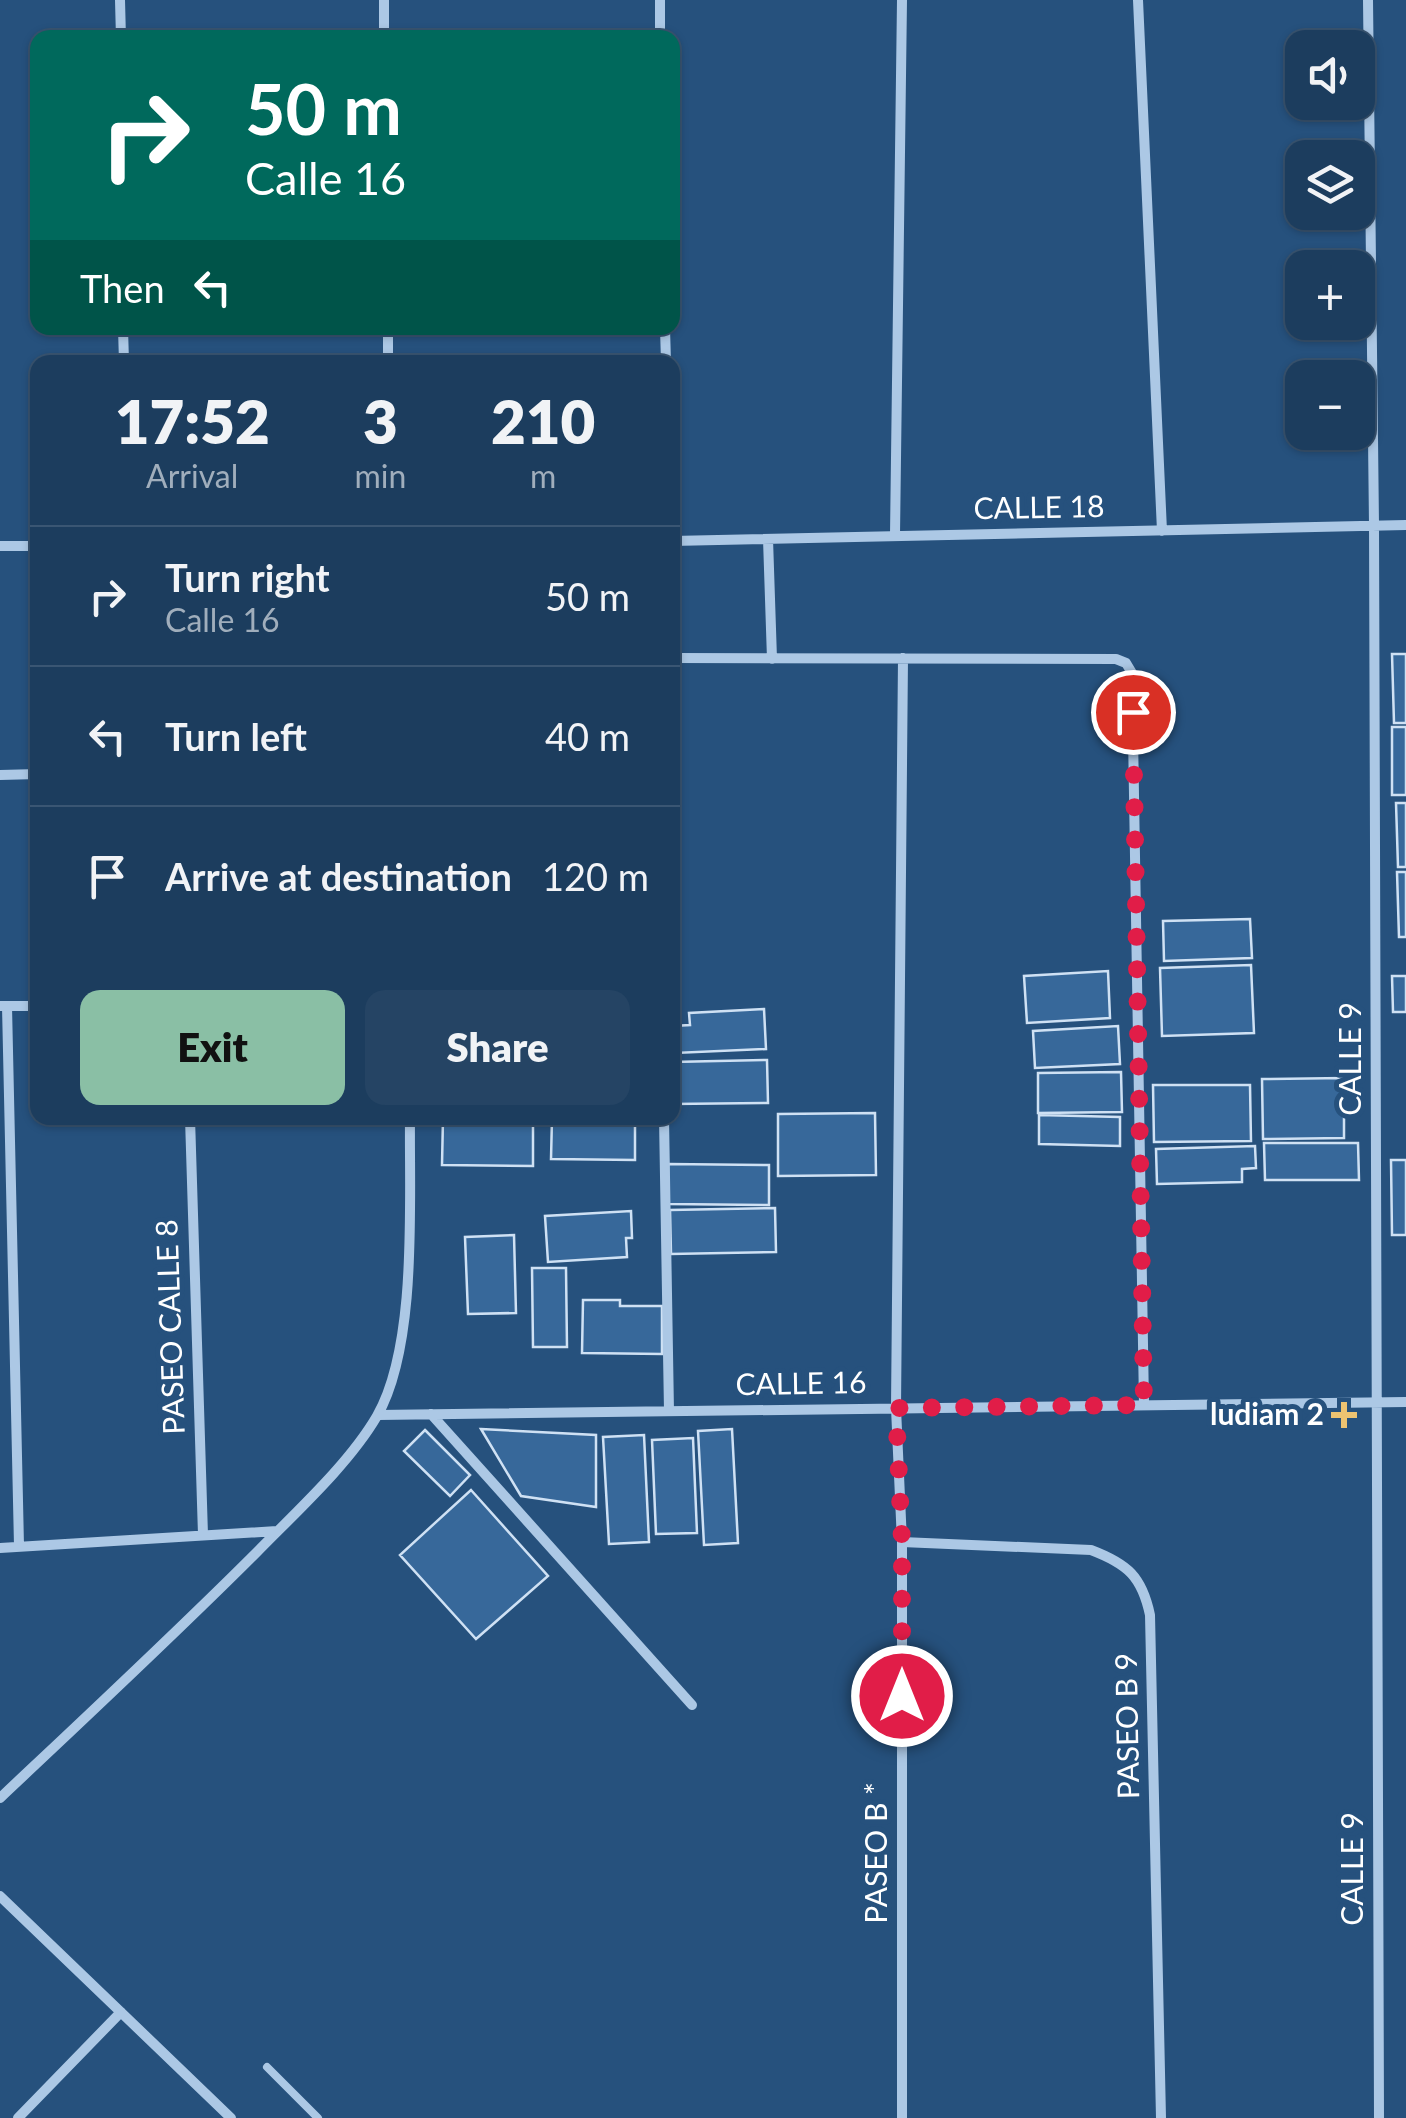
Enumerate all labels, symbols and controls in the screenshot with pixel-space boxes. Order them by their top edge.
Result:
map controls [1285,30,1375,450]
button: sound [1285,30,1375,120]
text: 50 m [245,66,402,150]
icon: right [80,70,210,200]
button: layers [1285,140,1375,230]
text: Calle 16 [245,151,406,205]
button: + [1285,250,1375,340]
icon: left [185,260,240,315]
text: Then [80,265,165,311]
button: − [1285,360,1375,450]
text: 17:52 [115,385,270,457]
text: 3 [363,385,398,457]
text: 210 [491,385,595,457]
text: Arrival [146,456,238,495]
text: min [354,456,406,495]
text: m [530,456,556,495]
street label: CALLE 18 [973,487,1105,525]
text: Turn right [165,554,330,600]
icon: right [80,569,135,624]
text: 50 m [545,573,630,619]
text: Calle 16 [165,600,280,639]
pin [1091,670,1176,755]
icon: arrive [1106,685,1161,740]
icon: left [80,709,135,764]
text: Turn left [165,713,307,759]
text: 40 m [545,713,630,759]
icon: arrive [80,849,135,904]
text: Arrive at destination [165,853,512,899]
text: 120 m [542,853,649,899]
button: Exit [80,990,345,1105]
button: Share [365,990,630,1105]
street label: CALLE 9 [1331,1002,1367,1116]
street label: PASEO CALLE 8 [147,1219,191,1435]
street label: CALLE 16 [735,1363,867,1401]
place label: ludiam 2 [1210,1395,1324,1431]
marker: ludiam 2 [1333,1404,1355,1426]
position arrow [850,1644,954,1748]
street label: PASEO B 9 [1107,1653,1145,1799]
street label: PASEO B * [857,1782,893,1924]
street label: CALLE 9 [1333,1812,1369,1926]

